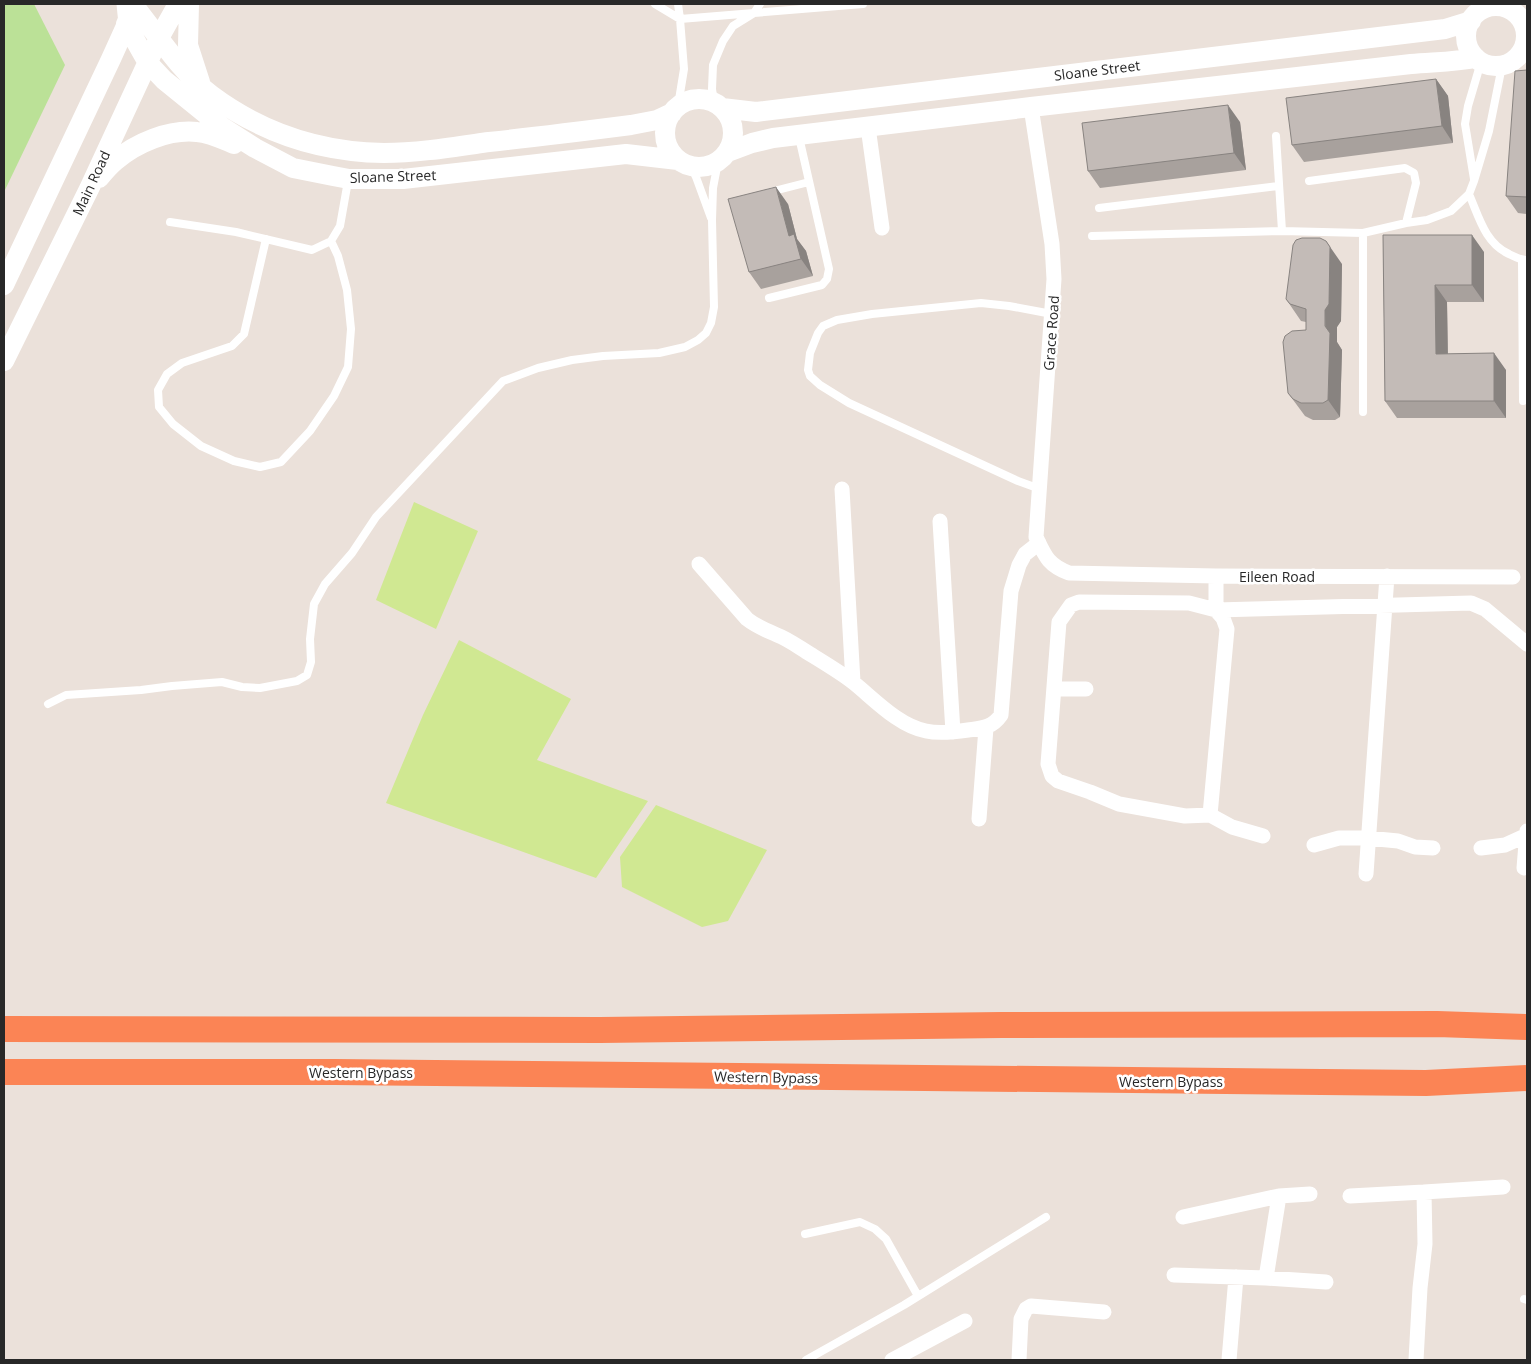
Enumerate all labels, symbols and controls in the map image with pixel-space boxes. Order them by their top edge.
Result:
street label: Sloane Street [1053,55,1141,85]
street label: Main Road [68,147,114,219]
street label: Sloane Street [349,165,437,187]
street label: Grace Road [1039,295,1063,371]
street label: Eileen Road [1239,567,1315,586]
street label: Western Bypass [309,1063,413,1082]
street label: Western Bypass [714,1067,818,1087]
street label: Western Bypass [1119,1072,1223,1091]

